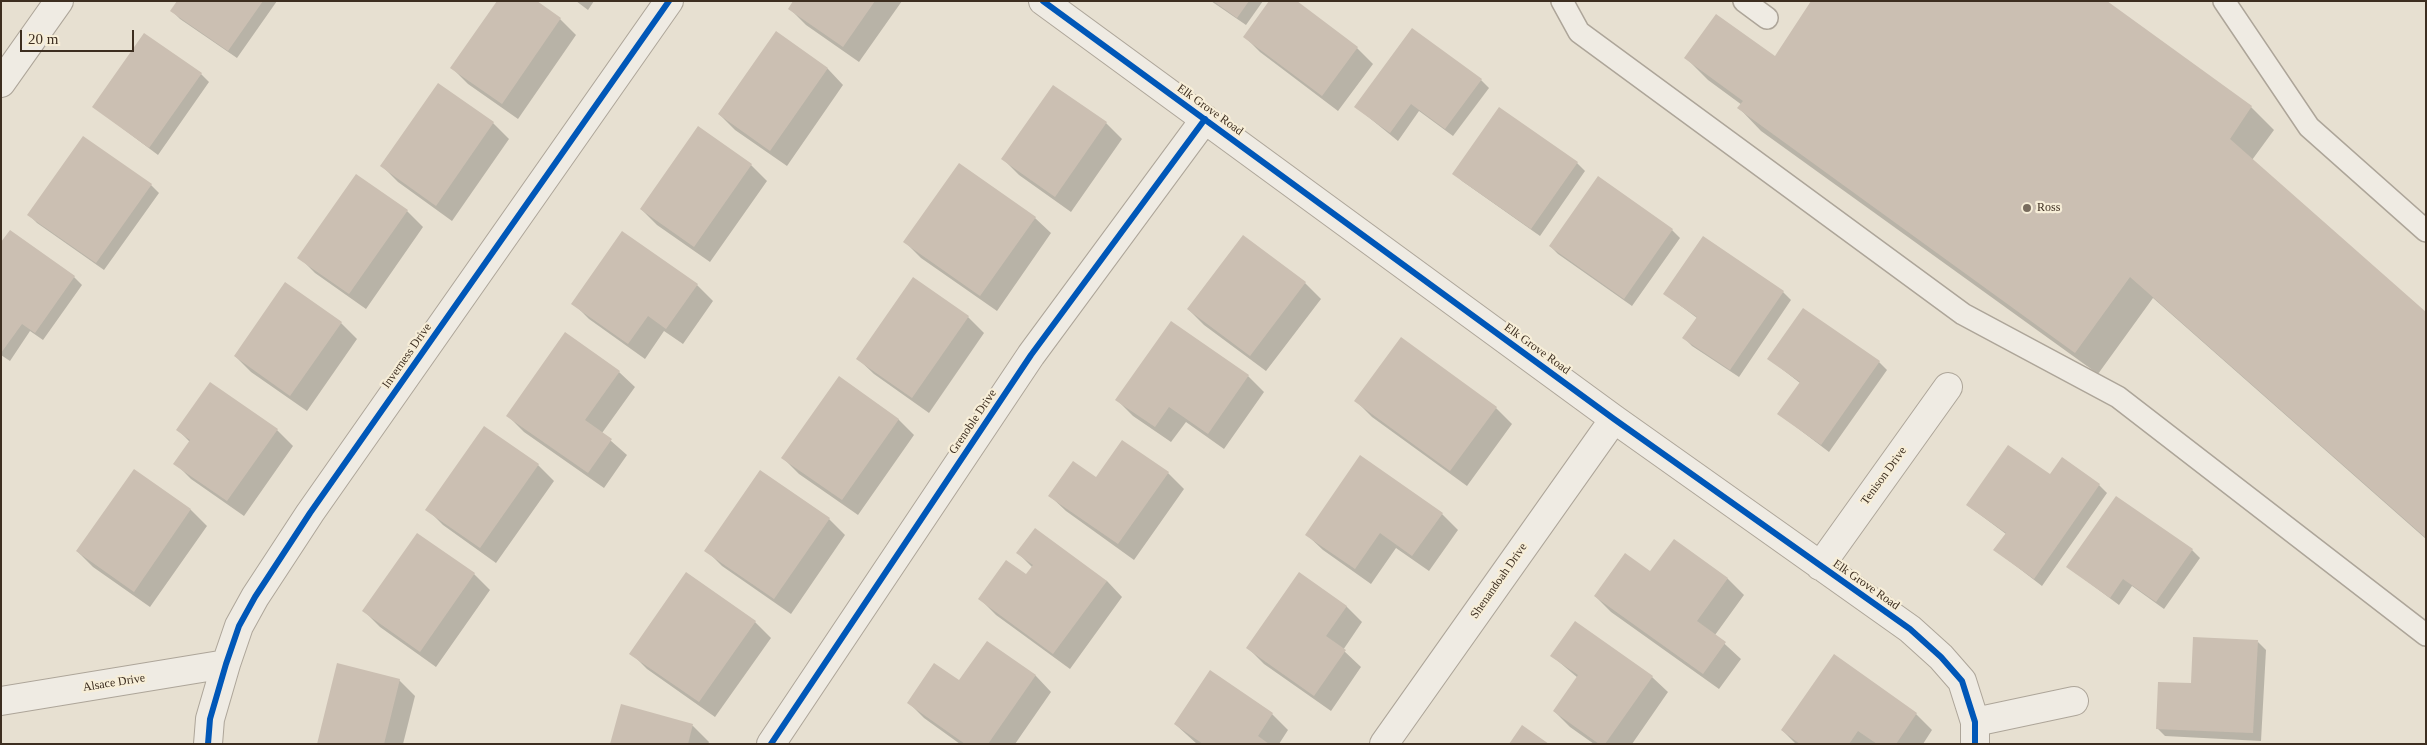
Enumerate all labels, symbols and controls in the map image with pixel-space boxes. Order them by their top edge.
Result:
scale bar [22,20,136,52]
text: 20 m [28,31,58,47]
street label: Elk Grove Road [1174,81,1246,139]
place label: Ross [2037,201,2060,215]
marker: Ross [2021,202,2033,214]
street label: Elk Grove Road [1501,320,1573,378]
street label: Inverness Drive [379,321,435,391]
street label: Grenoble Drive [946,387,1000,457]
street label: Tenison Drive [1858,444,1910,508]
street label: Shenandoah Drive [1468,540,1530,622]
street label: Elk Grove Road [1830,557,1902,613]
street label: Alsace Drive [82,671,146,695]

